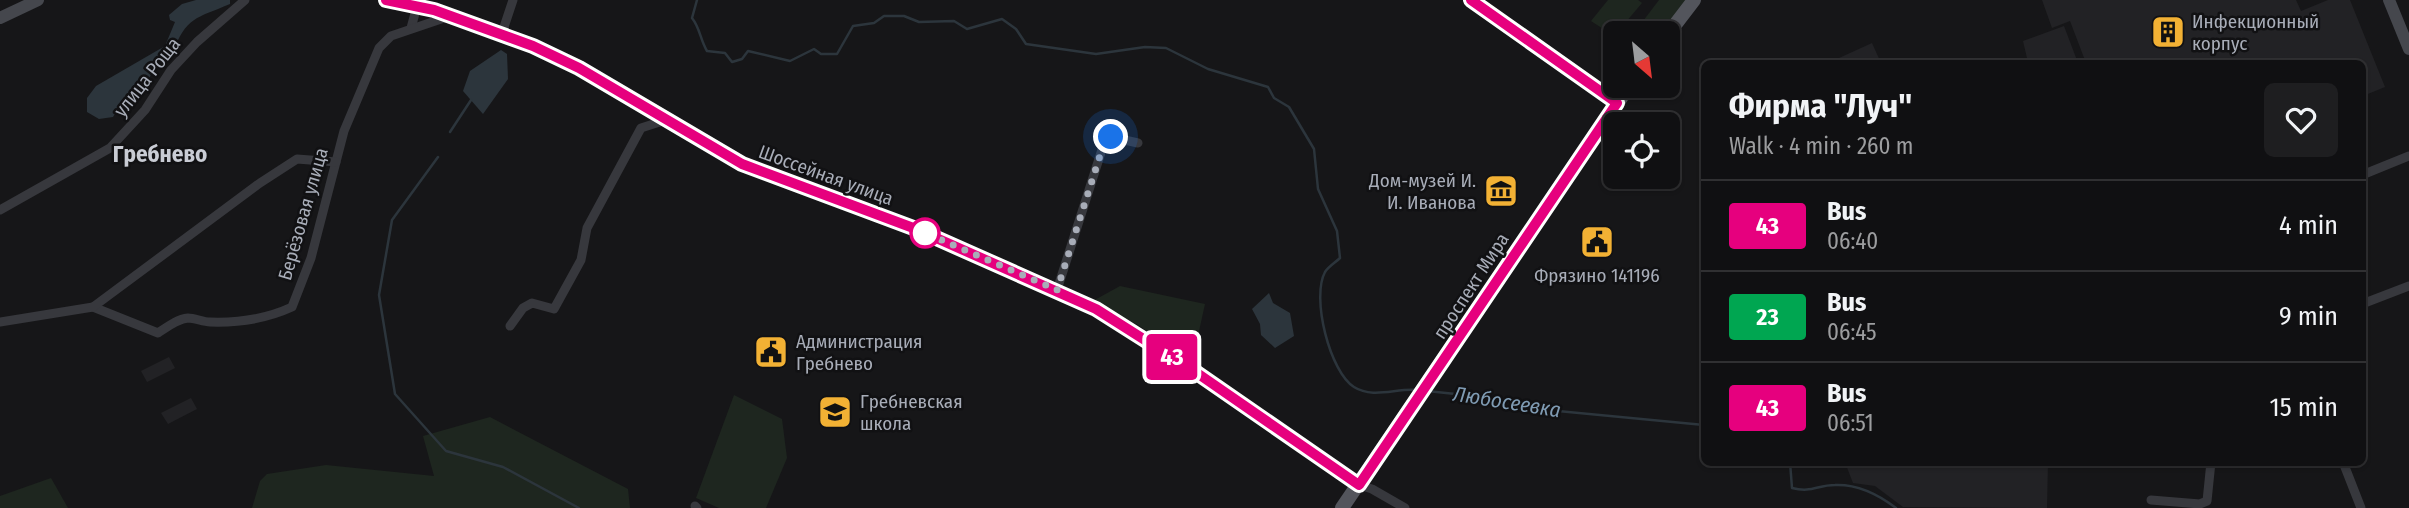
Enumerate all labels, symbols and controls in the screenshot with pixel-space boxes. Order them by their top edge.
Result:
place label: Инфекционный корпус [2192,10,2319,55]
building icon: Инфекционный корпус [2149,13,2187,51]
north arrow [1603,21,1680,98]
map controls [1603,21,1680,189]
street label: улица Роща [109,33,185,121]
button: heart [2264,83,2338,157]
text: Фирма "Луч" [1729,86,1912,126]
button: locate [1603,112,1680,189]
your location [1093,119,1128,154]
text: Walk · 4 min · 260 m [1729,132,1914,160]
district label: Гребнево [113,140,207,168]
street label: Шоссейная улица [755,140,897,210]
street label: Берёзовая улица [273,145,333,283]
place label: Дом-музей И. И. Иванова [1368,169,1476,214]
museum icon: Дом-музей И. И. Иванова [1482,172,1520,210]
text: Bus [1827,196,1866,227]
text: 4 min [2279,210,2338,241]
text: 43 [1756,212,1779,240]
unlabelled marker [910,218,940,248]
public building icon: Фрязино 141196 [1578,223,1616,261]
text: 06:40 [1827,227,1878,255]
street label: проспект Мира [1428,229,1514,343]
place label: Фрязино 141196 [1534,264,1660,287]
text: Bus [1827,287,1866,318]
text: 9 min [2279,301,2338,332]
text: 23 [1756,303,1779,331]
text: 06:45 [1827,318,1877,346]
place label: Администрация Гребнево [796,330,923,375]
public building icon: Администрация Гребнево [752,333,790,371]
line badge: 43 [1140,334,1204,380]
text: 43 [1160,343,1184,371]
text: Bus [1827,378,1866,409]
water label: Любосеевка [1450,381,1563,423]
place label: Гребневская школа [860,390,963,435]
text: 15 min [2270,392,2338,423]
school or university icon: Гребневская школа [816,393,854,431]
text: 43 [1756,394,1779,422]
text: 06:51 [1827,409,1874,437]

